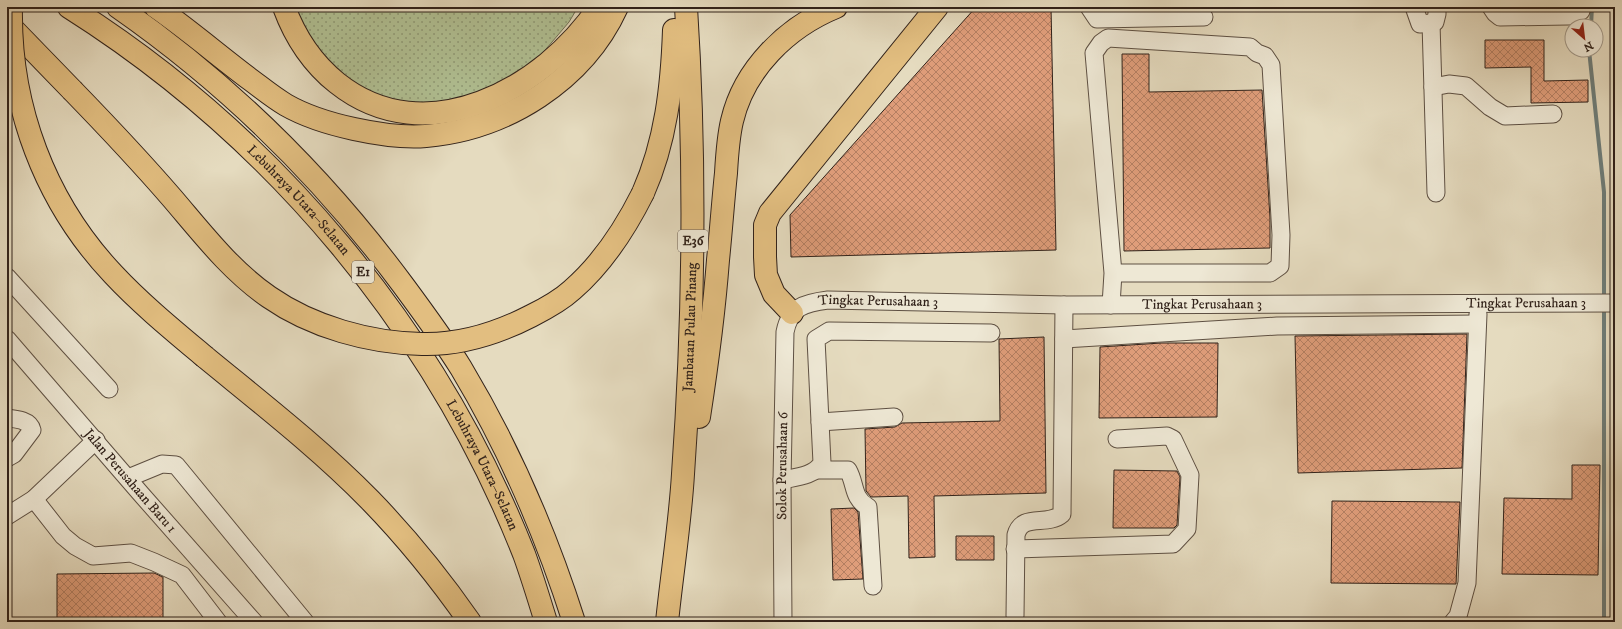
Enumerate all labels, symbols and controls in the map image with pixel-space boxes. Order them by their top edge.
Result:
north arrow [1564,18,1604,58]
text: N [1581,38,1595,54]
street label: Lebuhraya Utara–Selatan [243,141,354,260]
road number: E36 [678,230,708,252]
road number: E1 [352,261,374,283]
street label: Jambatan Pulau Pinang [679,262,701,394]
street label: Tingkat Perusahaan 3 [817,291,938,311]
street label: Tingkat Perusahaan 3 [1466,294,1586,313]
street label: Tingkat Perusahaan 3 [1142,295,1262,314]
street label: Lebuhraya Utara–Selatan [442,397,523,534]
street label: Solok Perusahaan 6 [773,411,792,520]
street label: Jalan Perusahaan Baru 1 [78,424,180,537]

